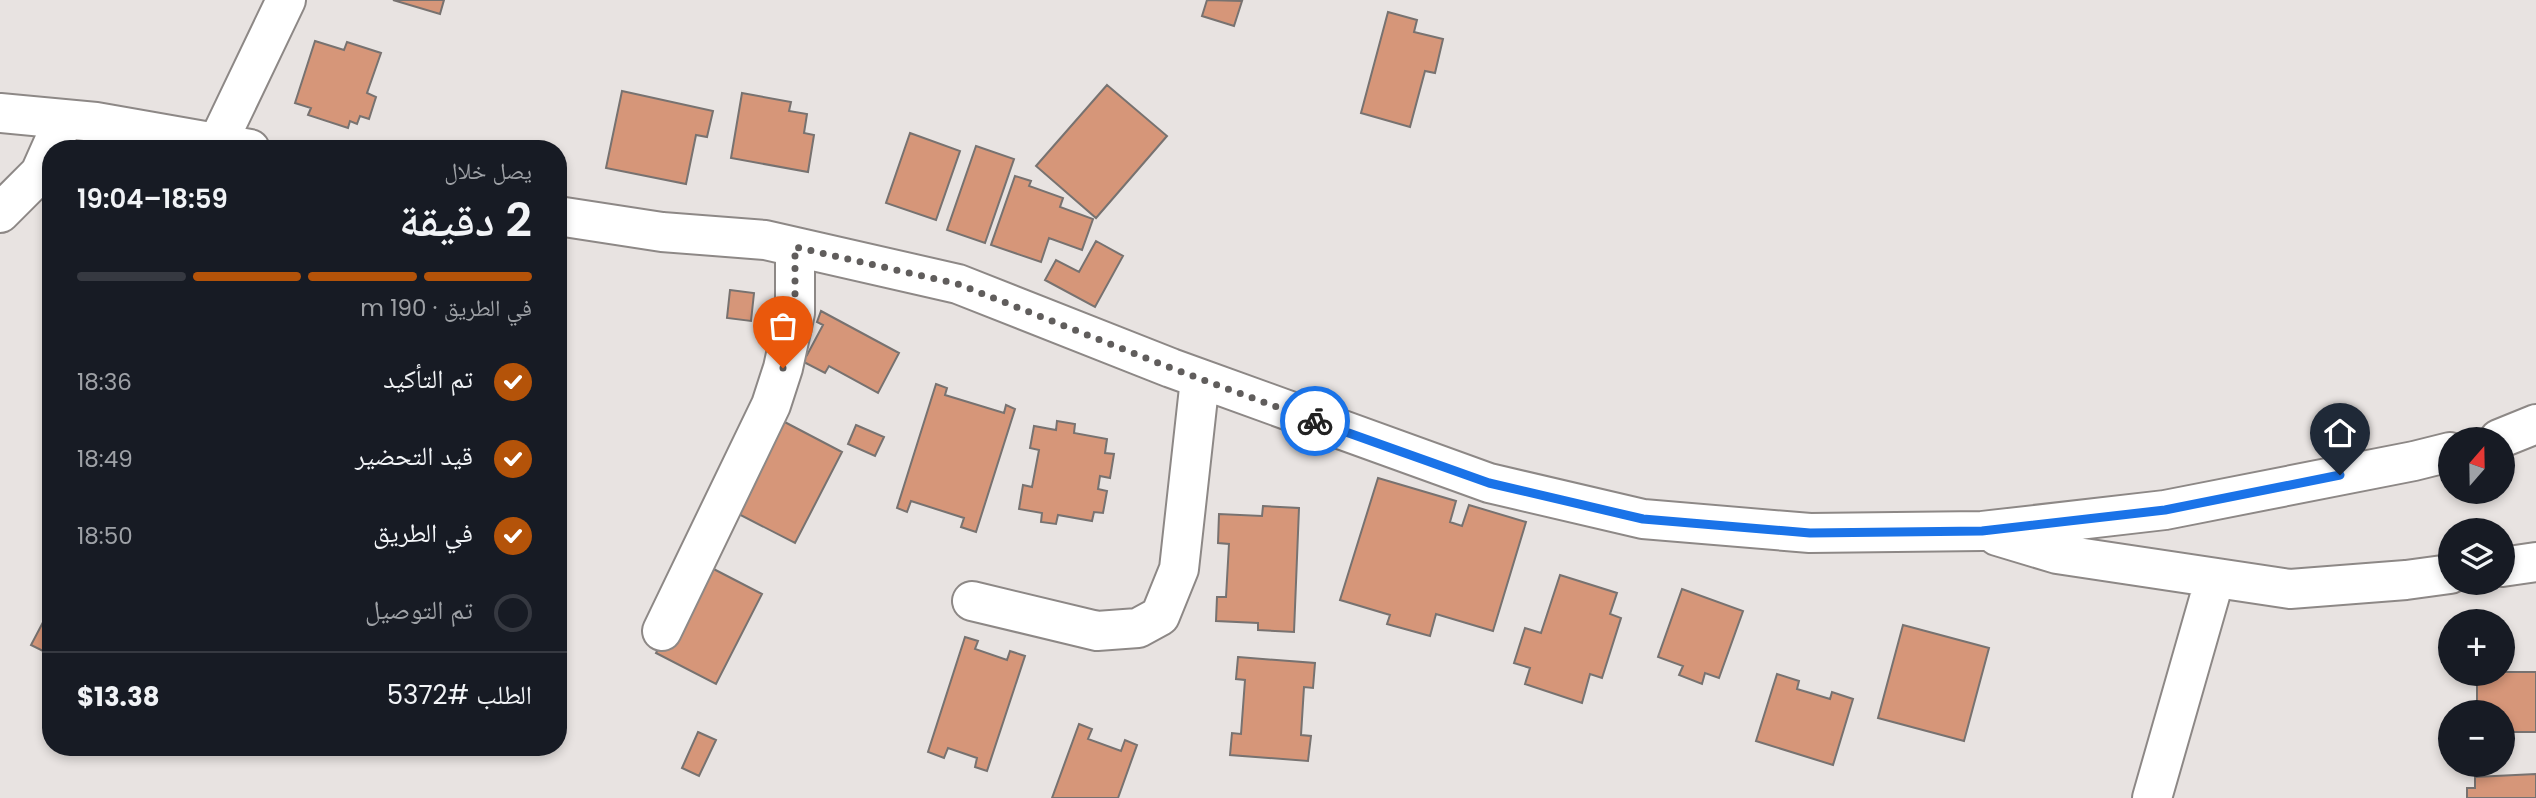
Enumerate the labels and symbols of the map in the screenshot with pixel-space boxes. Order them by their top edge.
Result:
pin [753,296,813,368]
courier [1280,386,1350,456]
pin [2310,403,2370,475]
north arrow [2438,427,2515,504]

